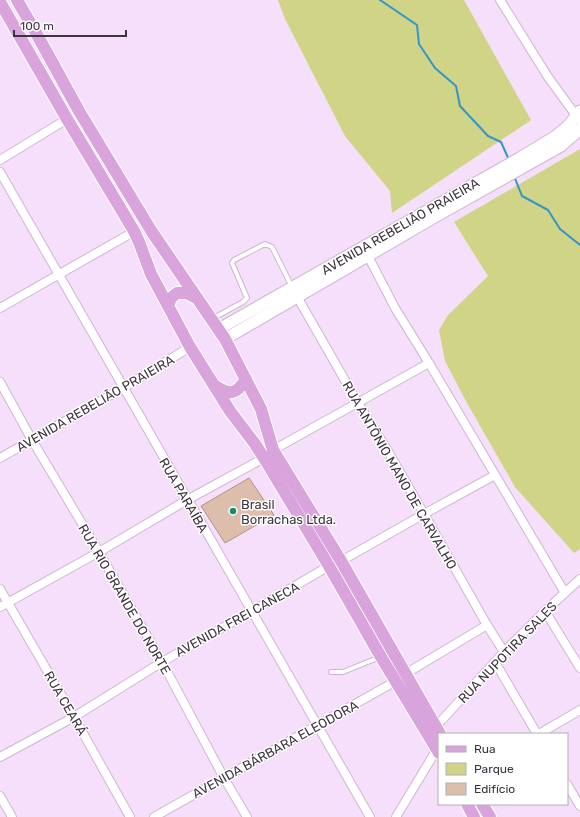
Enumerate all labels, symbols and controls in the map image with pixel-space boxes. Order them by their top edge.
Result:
scale bar [14,12,126,38]
text: 100 m [20,19,54,33]
street label: AVENIDA REBELIÃO PRAIEIRA [319,175,482,278]
street label: AVENIDA REBELIÃO PRAIEIRA [14,352,177,455]
street label: RUA ANTÔNIO MANO DE CARVALHO [339,379,460,572]
street label: RUA PARAÍBA [156,455,211,535]
place label: Brasil Borrachas Ltda. [241,497,336,527]
marker: Brasil Borrachas Ltda. [228,506,238,516]
street label: RUA RIO GRANDE DO NORTE [75,522,174,677]
street label: AVENIDA FREI CANECA [173,579,302,660]
street label: RUA NUPOTIRA SALES [455,599,560,706]
street label: RUA CEARÁ [41,669,90,738]
street label: AVENIDA BÁRBARA ELEODORA [190,697,361,801]
legend [438,733,568,805]
text: Rua [474,742,496,756]
text: Parque [474,762,514,776]
text: Edifício [474,782,515,796]

